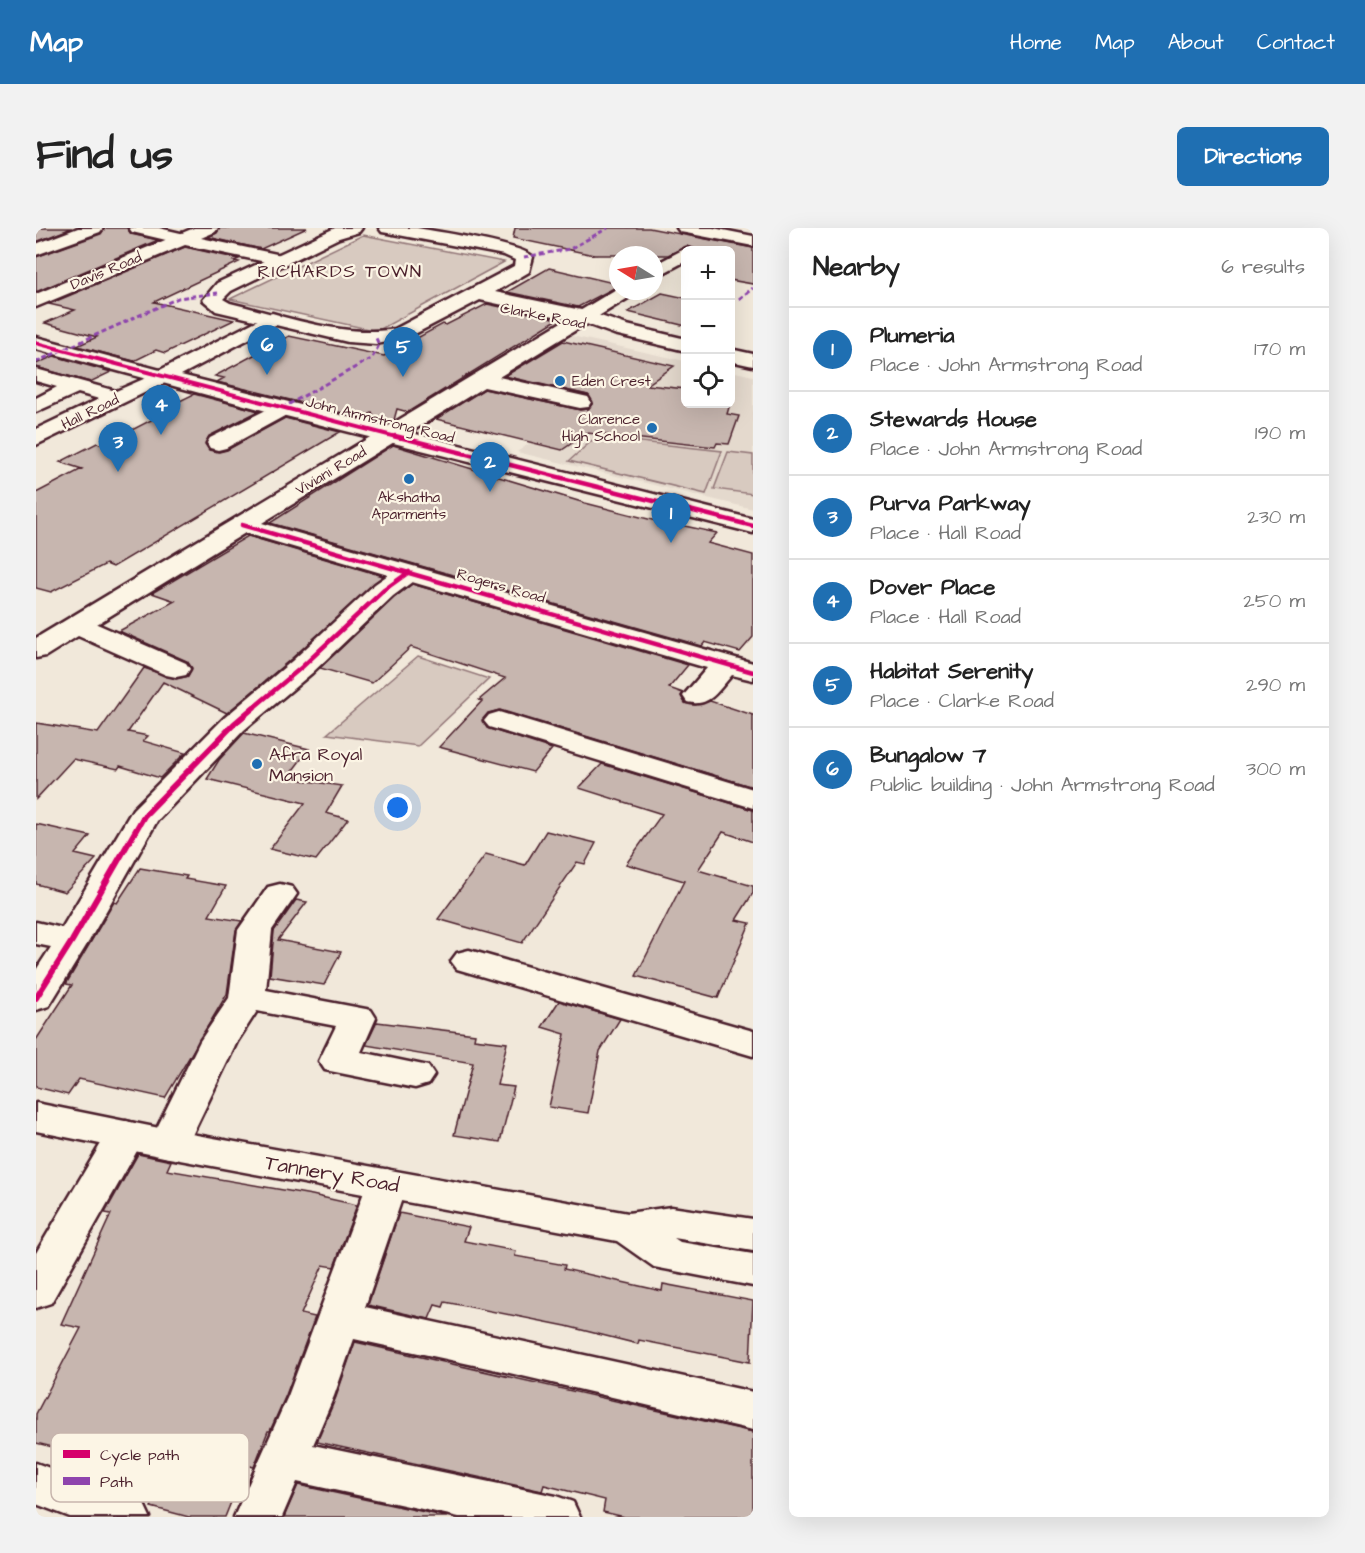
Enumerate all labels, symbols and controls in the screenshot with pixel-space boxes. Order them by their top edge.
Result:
text: Map [30,23,83,62]
text: Home [1010,28,1062,57]
text: Map [1095,28,1135,57]
text: About [1168,28,1224,57]
text: Contact [1257,28,1335,57]
text: Find us [36,127,173,185]
button: Directions [1177,127,1329,186]
street label: Davis Road [67,246,145,295]
north arrow [609,246,663,300]
map controls [681,246,735,408]
button: + [681,246,735,300]
text: Nearby [813,249,900,285]
text: 6 results [1221,253,1305,281]
district label: RICHARDS TOWN [258,259,423,284]
street label: Clarke Road [498,297,588,335]
button: − [681,300,735,354]
text: Plumeria [870,320,954,351]
pin: 6 [248,326,286,375]
pin: 5 [384,328,422,377]
text: 1 [831,335,834,363]
text: 170 m [1254,335,1305,363]
text: Place · John Armstrong Road [870,351,1142,379]
button: locate [681,354,735,408]
place label: Eden Crest [572,371,651,392]
marker: Eden Crest [553,374,567,388]
pin: 4 [142,386,180,435]
street label: Hall Road [58,389,123,435]
street label: John Armstrong Road [303,391,457,450]
text: Stewards House [870,404,1037,435]
place label: Clarence High School [562,409,640,448]
text: 2 [827,419,838,447]
text: 190 m [1255,419,1305,447]
marker: Clarence High School [645,421,659,435]
pin: 3 [98,422,137,472]
text: Place · John Armstrong Road [870,435,1142,463]
street label: Viviani Road [291,441,371,500]
pin: 2 [470,442,510,492]
marker: Akshatha Aparments [402,472,416,486]
place label: Akshatha Aparments [372,487,447,525]
text: Purva Parkway [870,488,1031,519]
pin: 1 [652,494,690,543]
text: 3 [827,503,838,531]
text: 230 m [1247,503,1305,531]
text: Place · Hall Road [870,519,1021,547]
street label: Rogers Road [454,563,548,610]
text: Dover Place [870,572,995,603]
text: 4 [826,587,839,615]
text: 250 m [1243,587,1305,615]
text: Place · Hall Road [870,603,1021,631]
text: Habitat Serenity [870,656,1033,687]
text: 5 [825,671,840,699]
text: 290 m [1246,671,1305,699]
text: Place · Clarke Road [870,687,1054,715]
text: Bungalow 7 [870,740,986,771]
place label: Afra Royal Mansion [269,742,363,788]
text: 6 [826,755,839,783]
text: 300 m [1246,755,1305,783]
marker: Afra Royal Mansion [250,757,264,771]
text: Public building · John Armstrong Road [870,771,1215,799]
your location [383,793,412,822]
street label: Tannery Road [262,1148,402,1202]
legend [51,1433,249,1502]
text: Cycle path [100,1444,179,1467]
text: Path [100,1471,133,1493]

